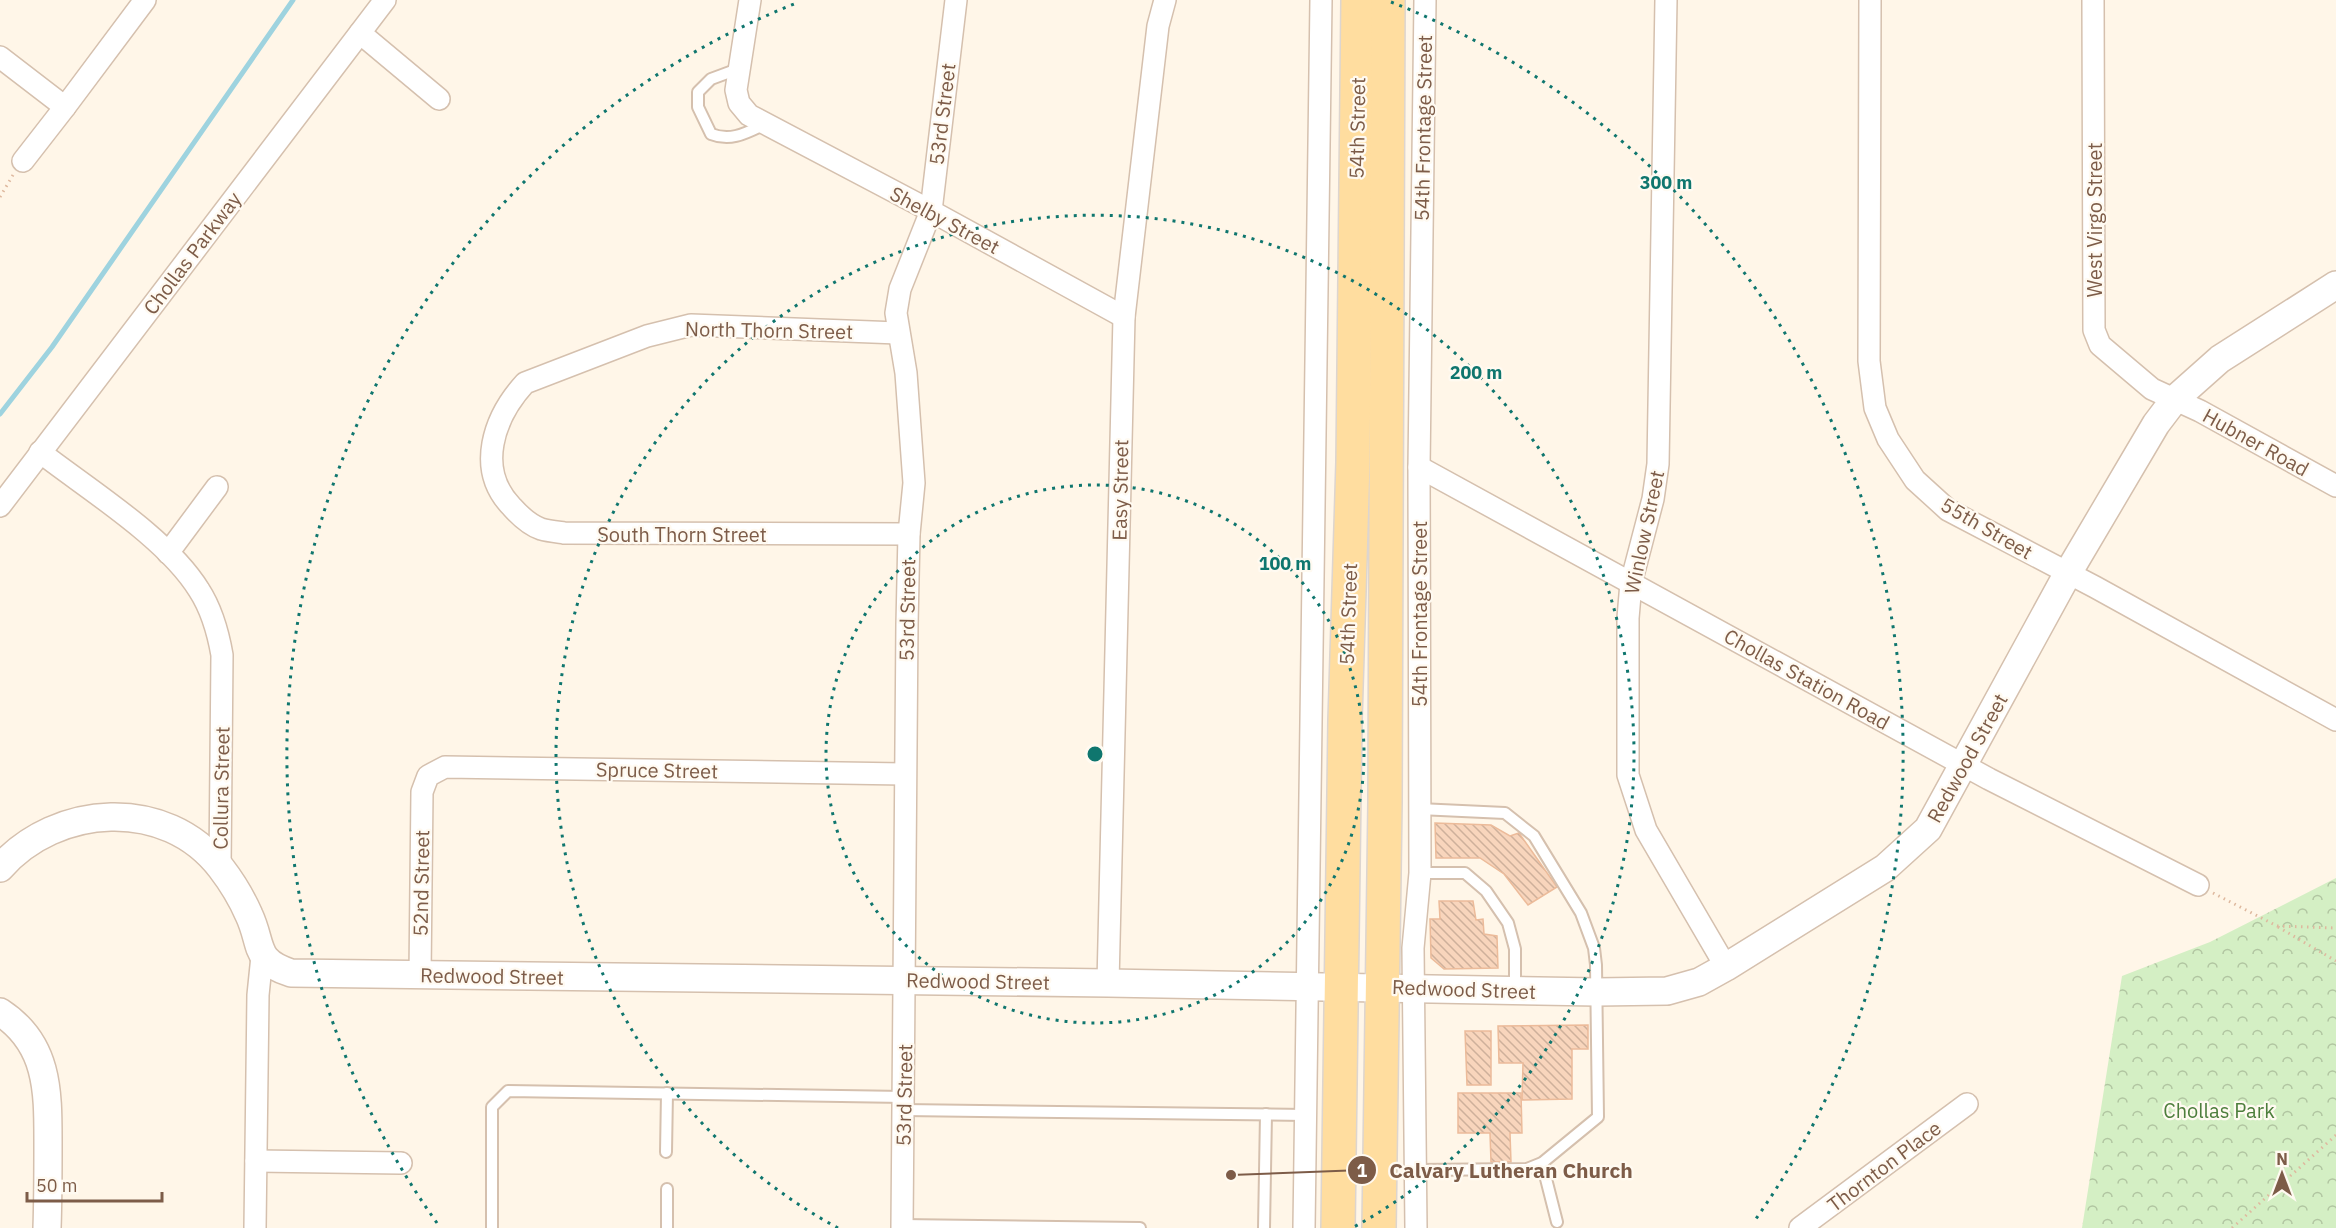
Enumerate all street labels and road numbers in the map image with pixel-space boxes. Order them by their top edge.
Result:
street label: 54th Frontage Street [1408,35,1438,221]
street label: 53rd Street [922,62,962,166]
street label: 54th Street [1343,77,1371,179]
street label: West Virgo Street [2081,142,2108,298]
street label: Shelby Street [885,180,1005,260]
street label: Chollas Parkway [137,186,247,320]
street label: North Thorn Street [685,315,853,345]
street label: Hubner Road [2198,402,2314,482]
street label: Easy Street [1106,439,1134,541]
street label: Winlow Street [1618,468,1670,596]
street label: 55th Street [1936,491,2038,565]
street label: South Thorn Street [597,521,767,548]
street label: 54th Frontage Street [1406,521,1433,707]
street label: 53rd Street [893,559,921,661]
street label: 54th Street [1333,563,1363,665]
street label: Chollas Station Road [1719,622,1895,736]
street label: Redwood Street [1920,689,2014,827]
street label: Collura Street [206,726,236,850]
street label: Spruce Street [596,755,718,785]
street label: 52nd Street [407,829,435,937]
street label: Redwood Street [420,961,564,991]
street label: Redwood Street [906,966,1050,996]
street label: Redwood Street [1392,973,1536,1005]
street label: 53rd Street [890,1044,918,1146]
street label: Thornton Place [1822,1114,1946,1218]

